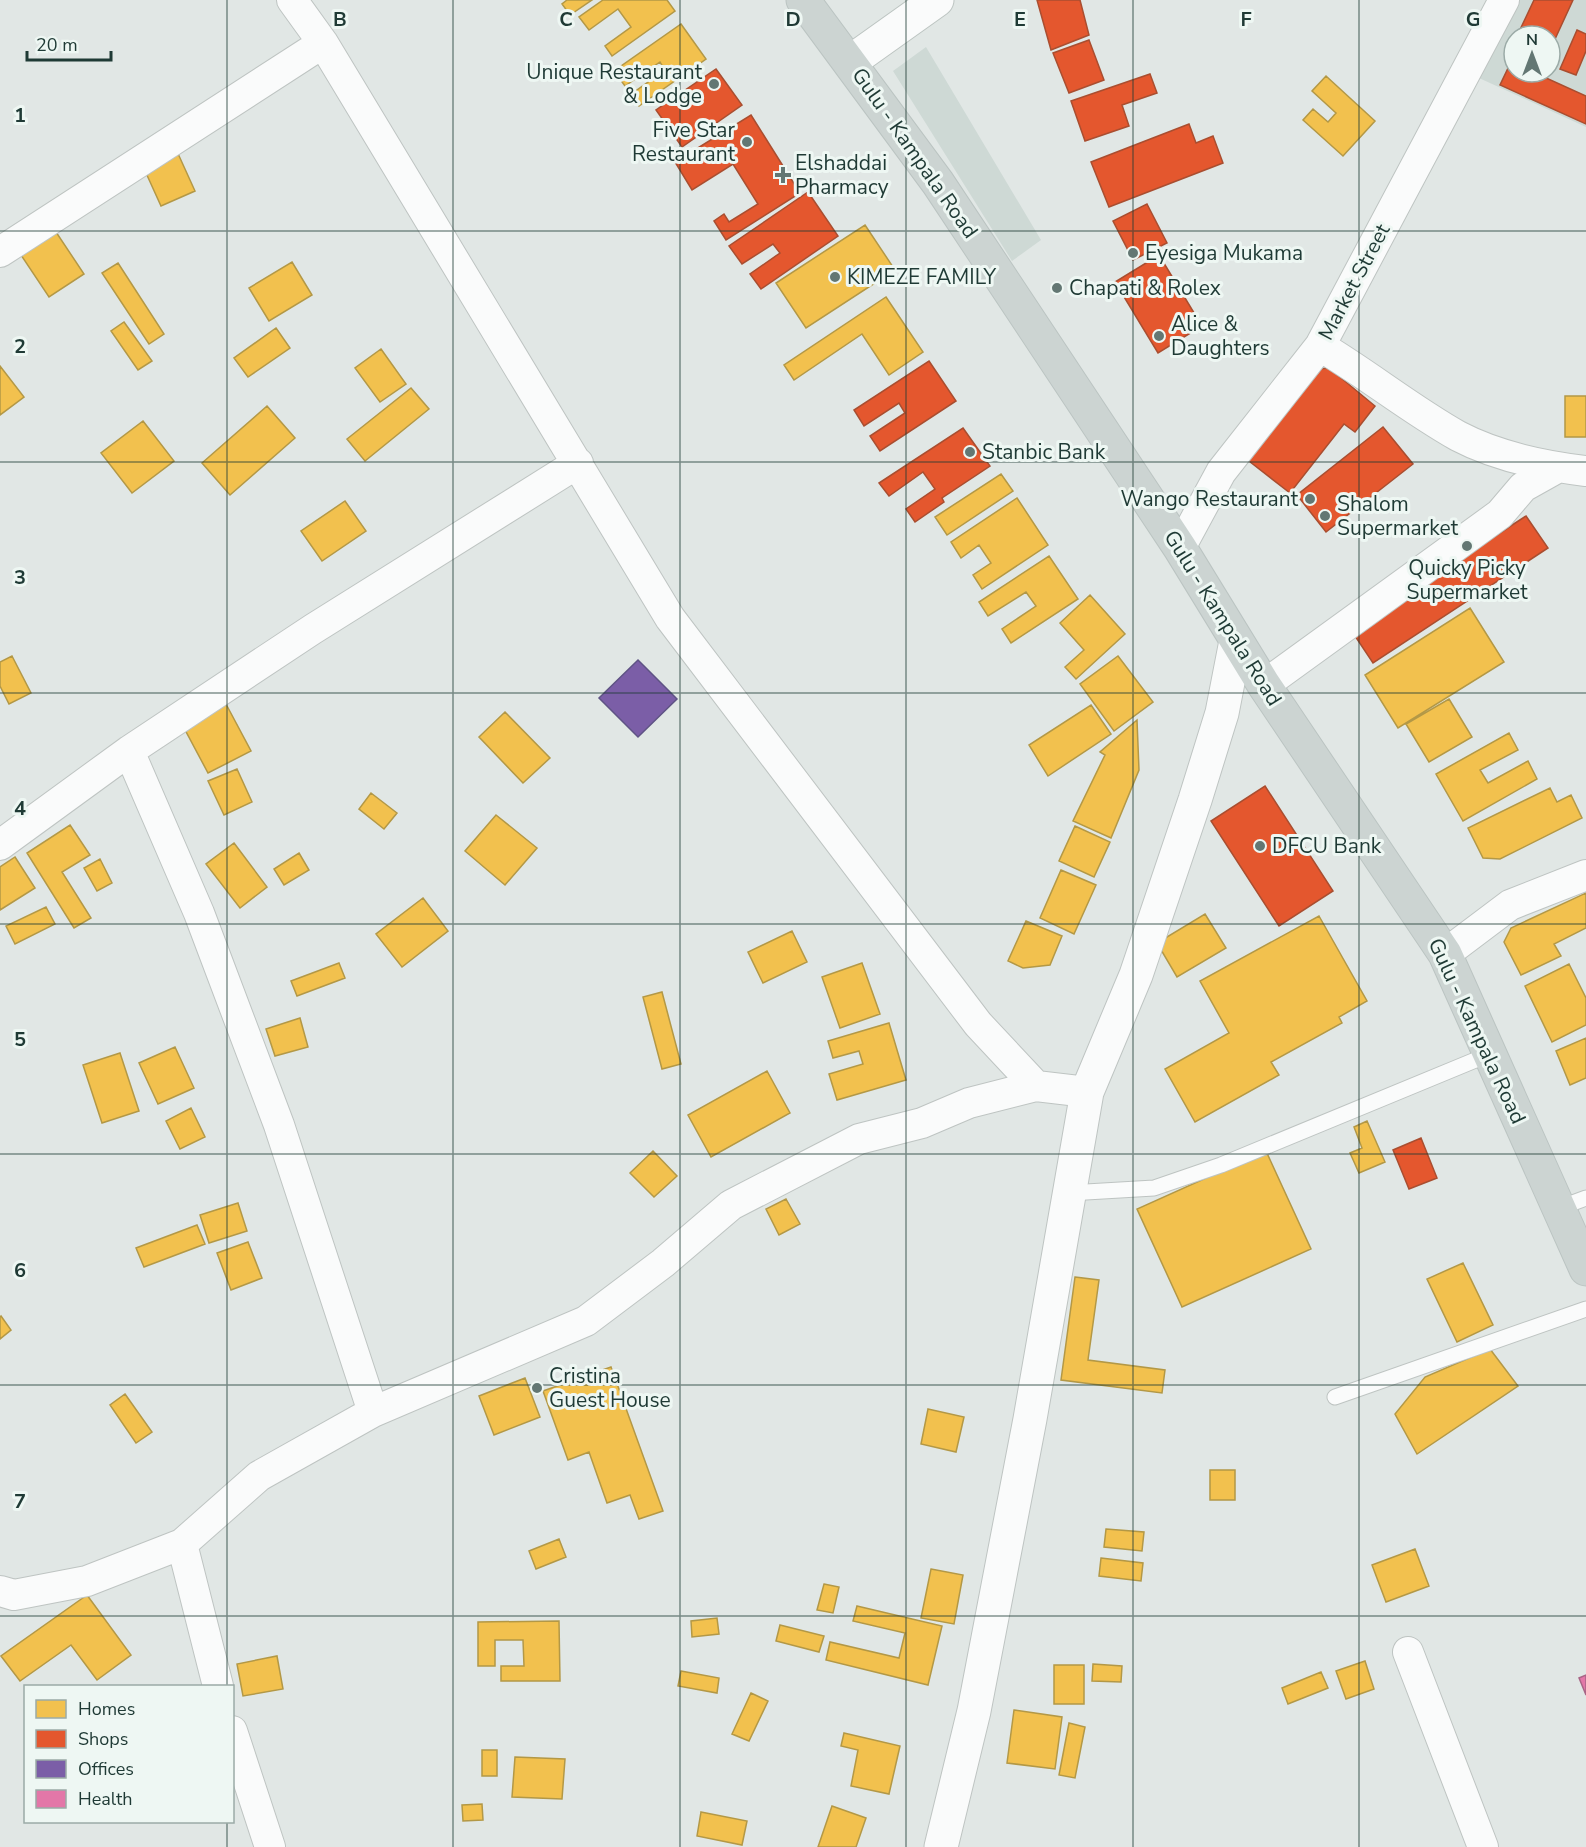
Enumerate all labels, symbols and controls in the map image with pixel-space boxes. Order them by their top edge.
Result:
text: B [333,6,347,33]
text: C [559,6,573,33]
text: D [785,6,801,33]
text: E [1014,6,1026,33]
text: F [1240,6,1252,33]
text: G [1466,6,1480,33]
scale bar [27,24,111,62]
north arrow [1502,24,1562,84]
text: N [1526,29,1538,51]
text: 20 m [36,33,78,57]
place label: Unique Restaurant & Lodge [526,58,703,110]
street label: Gulu - Kampala Road [846,62,984,244]
marker: Unique Restaurant & Lodge [707,77,721,91]
text: 1 [14,102,26,129]
place label: Five Star Restaurant [632,116,736,168]
marker: Five Star Restaurant [740,135,754,149]
place label: Elshaddai Pharmacy [795,149,889,201]
marker: Elshaddai Pharmacy [776,168,790,182]
street label: Market Street [1312,218,1397,345]
place label: Eyesiga Mukama [1145,239,1303,267]
marker: Eyesiga Mukama [1126,246,1140,260]
place label: KIMEZE FAMILY [847,263,997,291]
marker: KIMEZE FAMILY [828,270,842,284]
place label: Chapati & Rolex [1069,274,1221,302]
marker: Chapati & Rolex [1050,281,1064,295]
place label: Alice & Daughters [1171,310,1270,362]
marker: Alice & Daughters [1152,329,1166,343]
text: 2 [14,333,26,360]
place label: Stanbic Bank [982,438,1106,466]
marker: Stanbic Bank [963,445,977,459]
place label: Wango Restaurant [1121,485,1299,513]
place label: Shalom Supermarket [1337,490,1459,542]
marker: Wango Restaurant [1303,492,1317,506]
marker: Shalom Supermarket [1318,509,1332,523]
street label: Gulu - Kampala Road [1158,525,1288,711]
marker: Quicky Picky Supermarket [1460,539,1474,553]
place label: Quicky Picky Supermarket [1406,554,1528,606]
text: 3 [14,564,26,591]
text: 4 [14,795,26,822]
place label: DFCU Bank [1272,832,1382,860]
marker: DFCU Bank [1253,839,1267,853]
street label: Gulu - Kampala Road [1422,934,1532,1128]
text: 5 [14,1026,26,1053]
text: 6 [14,1257,26,1284]
place label: Cristina Guest House [549,1362,671,1414]
marker: Cristina Guest House [530,1381,544,1395]
text: 7 [14,1488,26,1515]
legend [24,1685,234,1823]
text: Homes [78,1697,135,1721]
text: Shops [78,1727,128,1751]
text: Offices [78,1757,134,1781]
text: Health [78,1787,133,1811]

